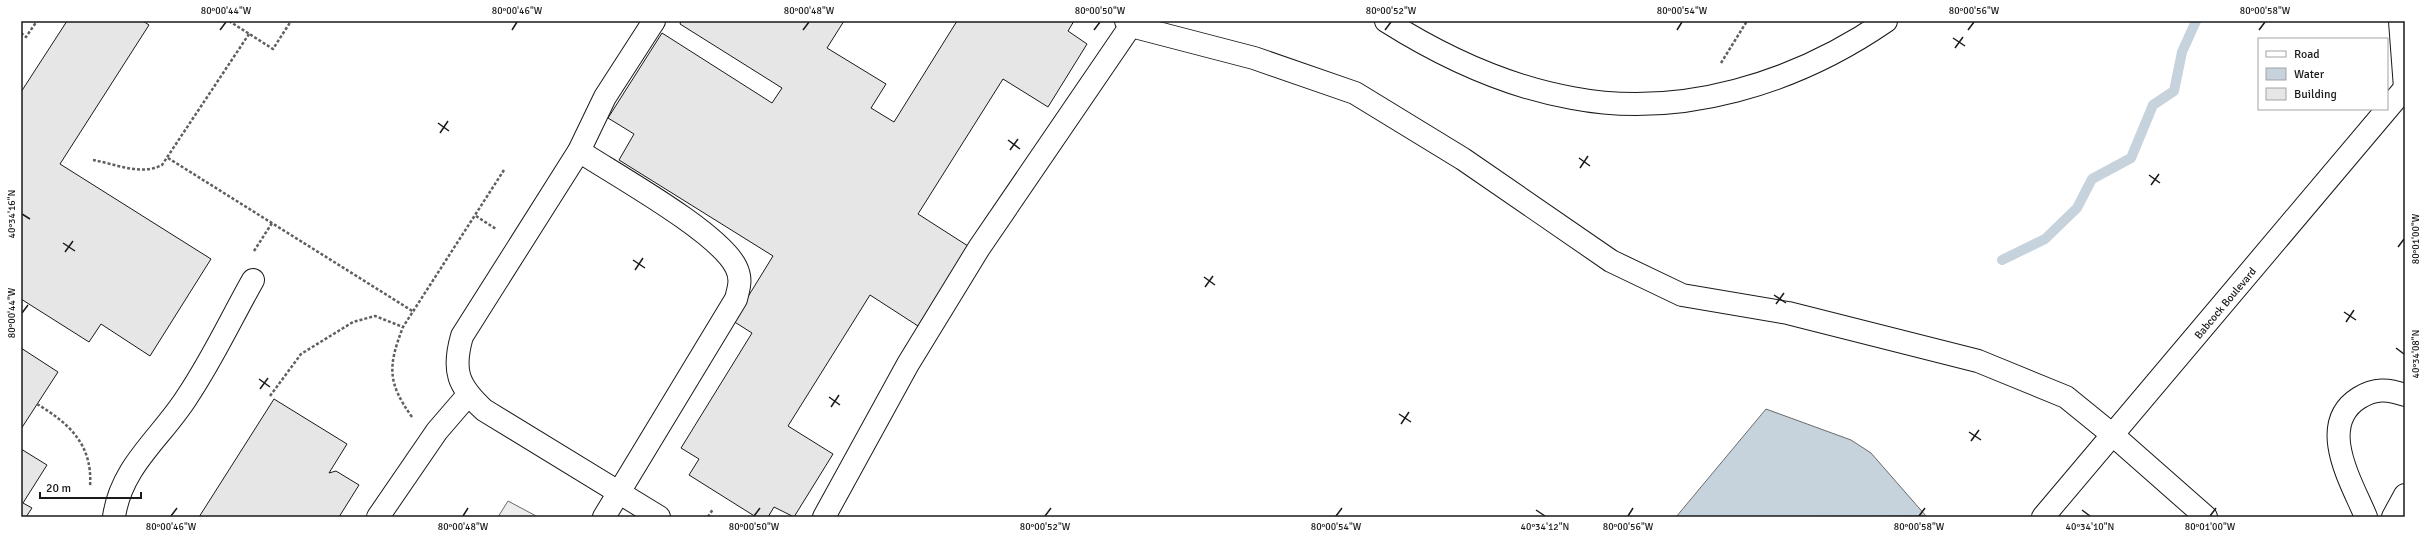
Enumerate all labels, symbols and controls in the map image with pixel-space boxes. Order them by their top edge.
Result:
text: 80°00'44"W [201,5,252,17]
text: 80°00'46"W [492,5,543,17]
text: 80°00'48"W [784,5,835,17]
text: 80°00'50"W [1075,5,1126,17]
text: 80°00'52"W [1366,5,1417,17]
text: 80°00'54"W [1657,5,1708,17]
text: 80°00'56"W [1949,5,2000,17]
text: 80°00'58"W [2240,5,2291,17]
legend [2258,38,2388,110]
text: Road [2294,47,2320,62]
text: Water [2294,67,2325,82]
text: Building [2294,87,2337,102]
text: 40°34'16"N [6,190,18,238]
text: 80°01'00"W [2410,213,2422,264]
street label: Babcock Boulevard [2192,265,2259,342]
text: 80°00'44"W [6,287,18,338]
text: 40°34'08"N [2410,330,2422,378]
scale bar [40,474,141,500]
text: 20 m [46,481,71,496]
text: 80°00'46"W [146,521,197,533]
text: 80°00'48"W [438,521,489,533]
text: 80°00'50"W [729,521,780,533]
text: 80°00'52"W [1020,521,1071,533]
text: 80°00'54"W [1311,521,1362,533]
text: 40°34'12"N [1521,521,1569,533]
text: 80°00'56"W [1603,521,1654,533]
text: 80°00'58"W [1894,521,1945,533]
text: 40°34'10"N [2066,521,2114,533]
text: 80°01'00"W [2185,521,2236,533]

